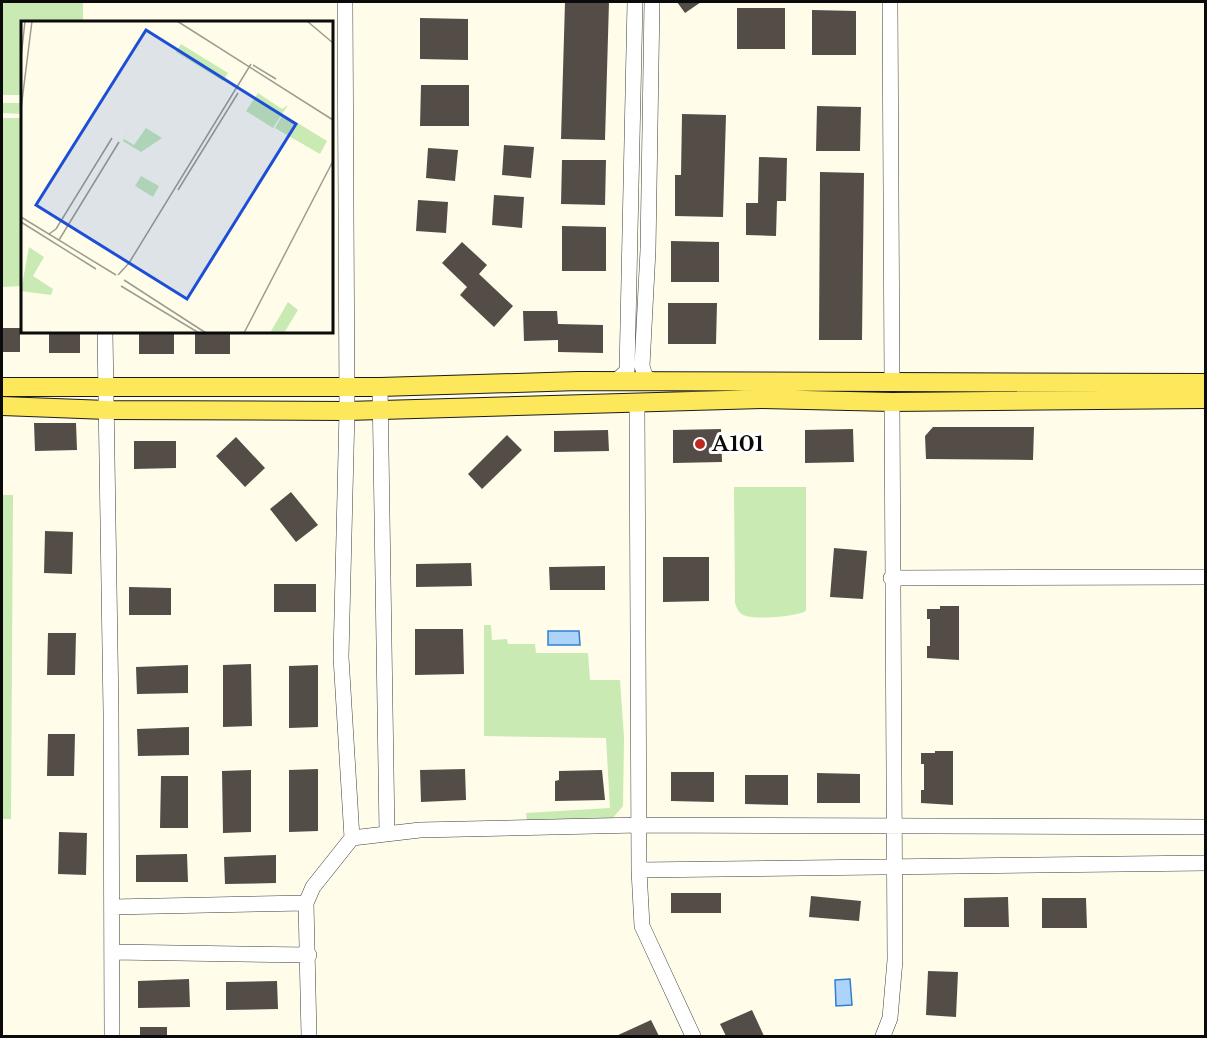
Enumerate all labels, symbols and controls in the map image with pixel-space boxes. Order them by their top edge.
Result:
inset map [21,21,333,333]
place label: A101 [711,431,764,457]
marker: A101 [693,437,707,451]

